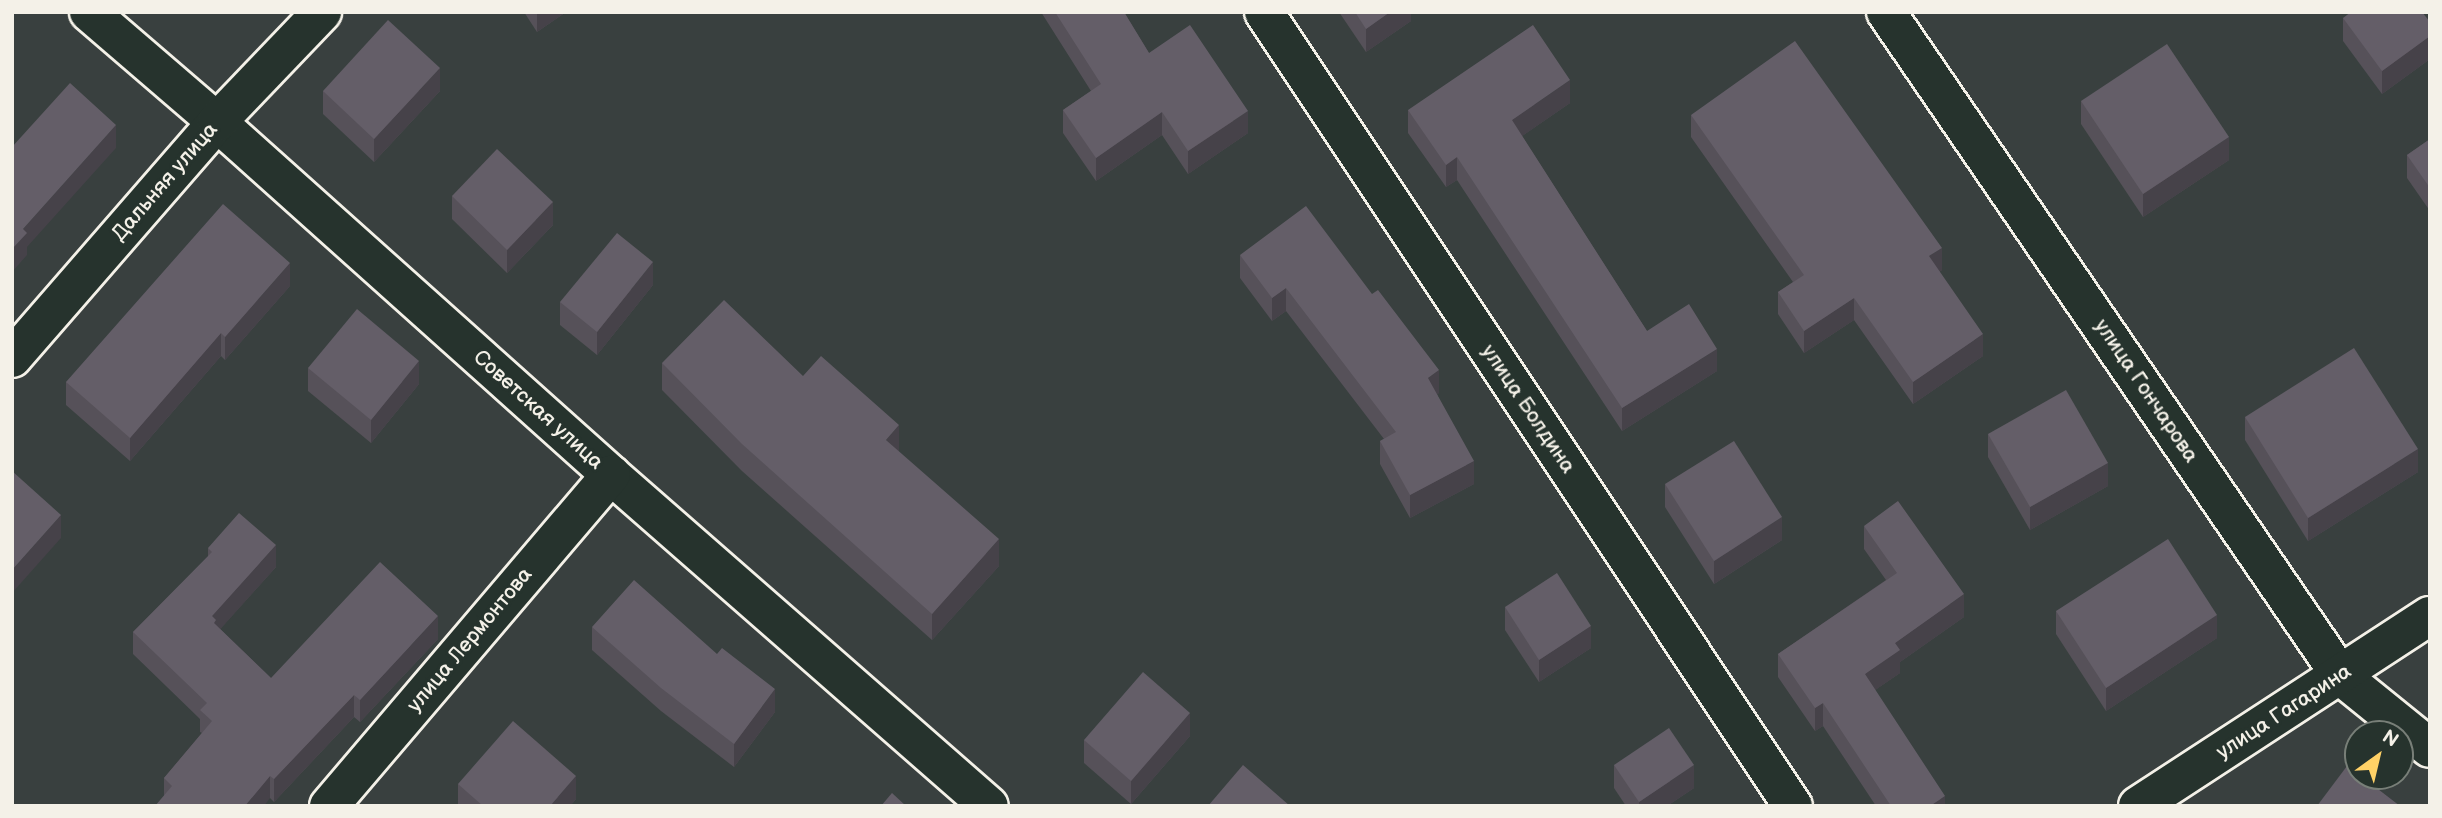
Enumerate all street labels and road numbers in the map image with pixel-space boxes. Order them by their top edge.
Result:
street label: Дальняя улица [107,118,223,246]
street label: улица Гончарова [2089,314,2203,468]
street label: улица Болдина [1476,340,1580,478]
street label: Советская улица [468,345,608,475]
street label: улица Лермонтова [402,563,538,717]
street label: улица Гагарина [2212,659,2356,765]

